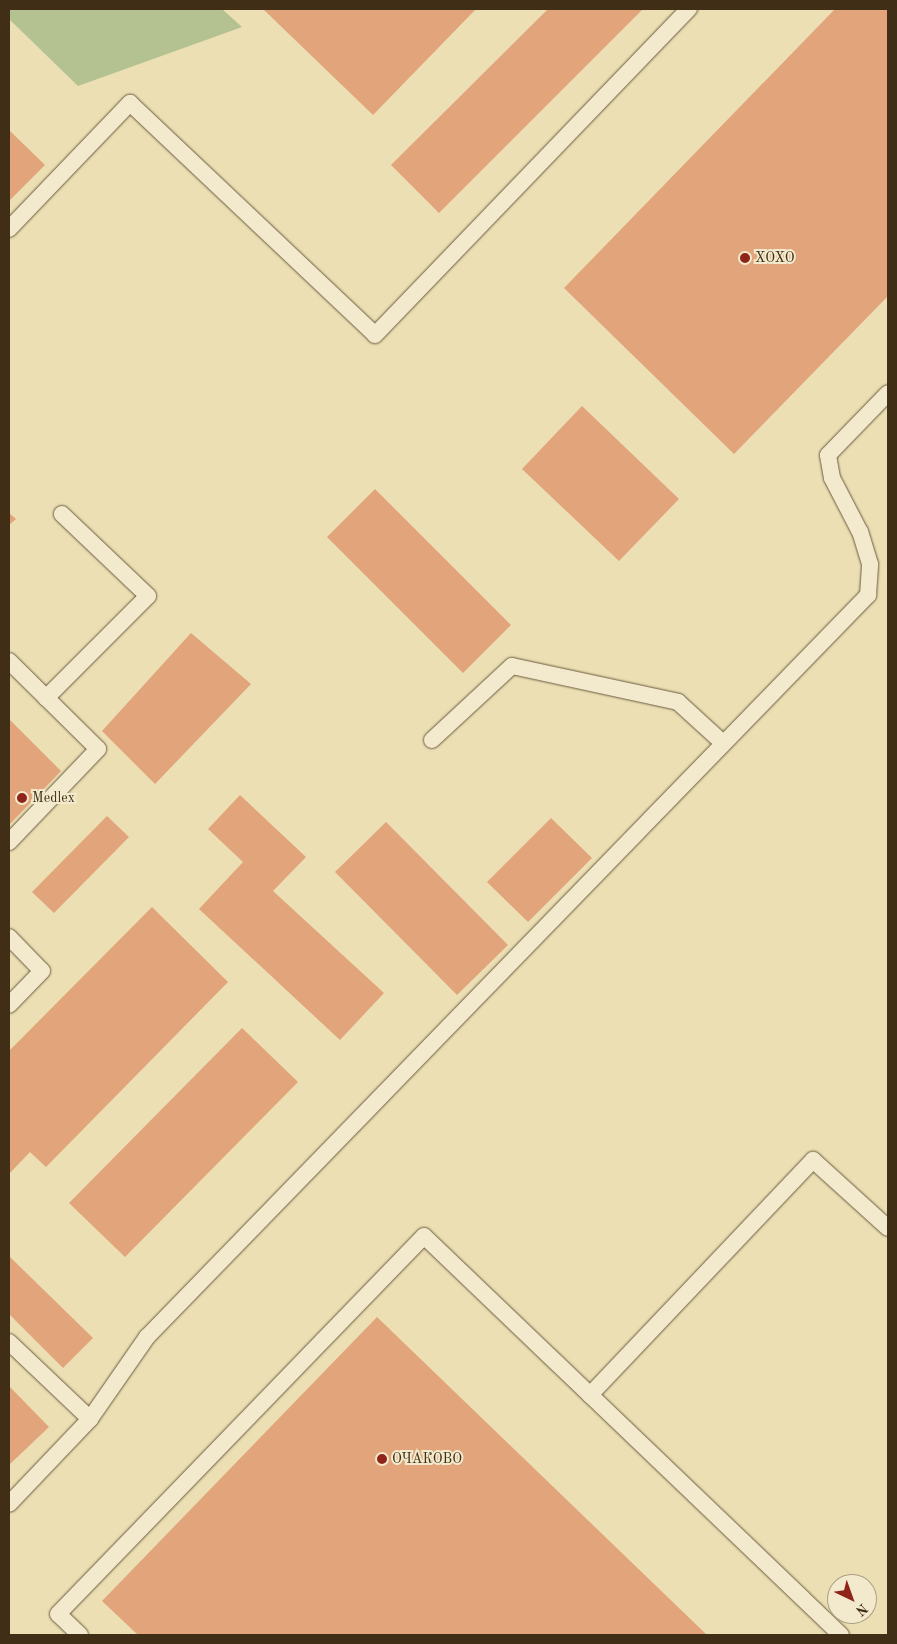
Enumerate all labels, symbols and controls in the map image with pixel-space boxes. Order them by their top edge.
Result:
place label: XOXO [755,250,794,266]
marker: XOXO [739,252,751,264]
place label: Medlex [32,790,75,806]
marker: Medlex [16,792,28,804]
place label: ОЧАКОВО [392,1451,462,1467]
marker: ОЧАКОВО [376,1453,388,1465]
north arrow [827,1574,877,1624]
text: N [853,1601,870,1618]

